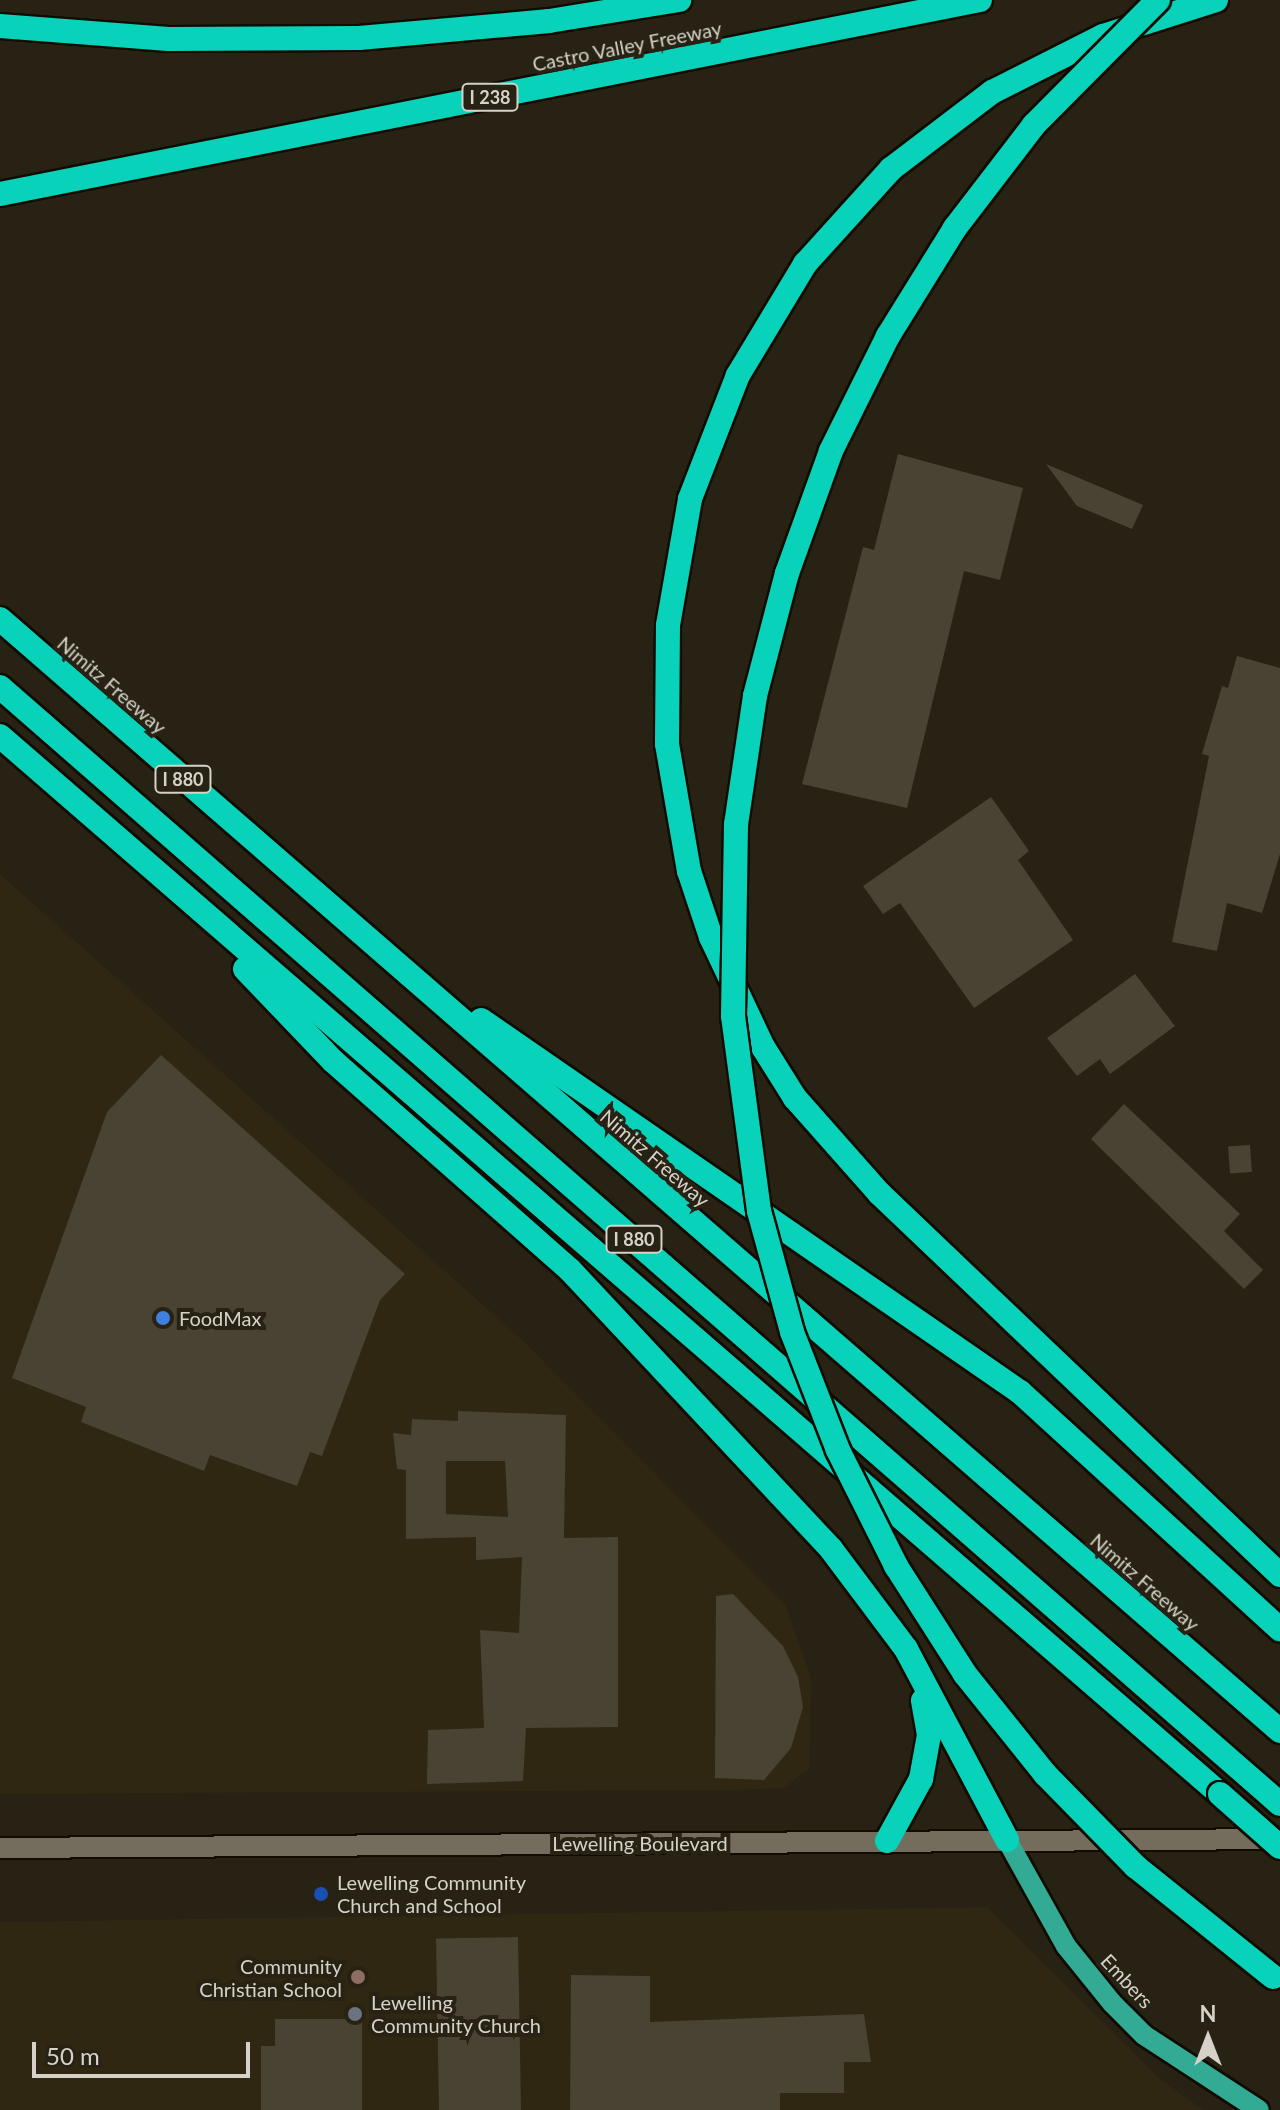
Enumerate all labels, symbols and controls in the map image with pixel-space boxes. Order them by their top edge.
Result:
street label: Castro Valley Freeway [530,16,724,76]
road number: I 238 [460,83,520,111]
street label: Nimitz Freeway [53,631,171,739]
road number: I 880 [153,765,213,793]
street label: Nimitz Freeway [596,1104,714,1212]
road number: I 880 [604,1225,664,1253]
place label: FoodMax [179,1306,261,1330]
marker: FoodMax [154,1309,172,1327]
street label: Nimitz Freeway [1086,1528,1204,1636]
street label: Lewelling Boulevard [552,1831,728,1855]
place label: Lewelling Community Church and School [337,1870,526,1917]
marker: Lewelling Community Church and School [312,1885,330,1903]
street label: Embers [1096,1949,1158,2013]
place label: Community Christian School [199,1954,342,2001]
marker: Community Christian School [349,1968,367,1986]
place label: Lewelling Community Church [371,1990,541,2037]
north arrow [1168,1998,1248,2078]
text: N [1200,2000,1216,2027]
marker: Lewelling Community Church [346,2005,364,2023]
scale bar [36,2026,254,2076]
text: 50 m [46,2041,100,2070]

